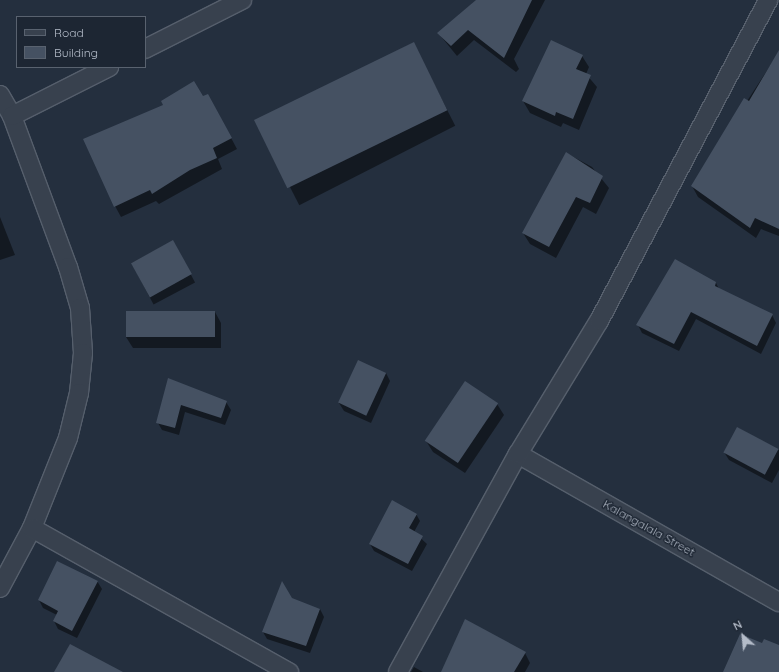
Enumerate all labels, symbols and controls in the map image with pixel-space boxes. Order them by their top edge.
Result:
legend [16,16,146,68]
text: Road [54,25,84,40]
text: Building [54,45,98,60]
street label: Kalangalala Street [600,497,698,559]
north arrow [723,616,763,656]
text: N [731,617,744,633]

